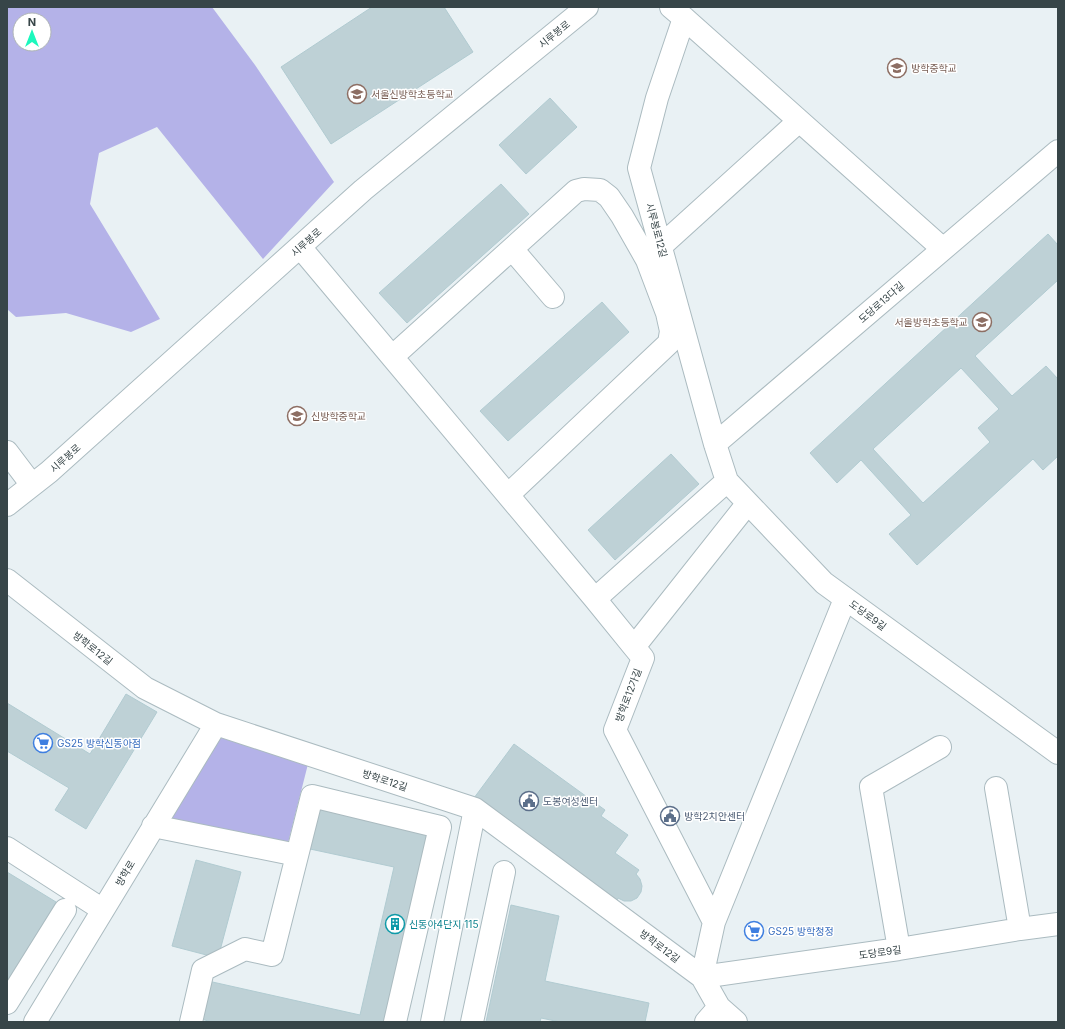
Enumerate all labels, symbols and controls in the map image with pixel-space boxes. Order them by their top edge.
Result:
north arrow [12,12,52,52]
text: N [28,15,36,29]
street label: 시루봉로 [536,18,572,50]
school or university icon: 방학중학교 [886,57,908,79]
place label: 방학중학교 [911,62,957,74]
school or university icon: 서울신방학초등학교 [346,83,368,105]
place label: 서울신방학초등학교 [371,88,454,100]
street label: 시루봉로12길 [644,201,670,259]
street label: 시루봉로 [288,225,324,259]
street label: 도당로13다길 [856,279,906,325]
school or university icon: 서울방학초등학교 [971,311,993,333]
place label: 서울방학초등학교 [894,316,968,328]
school or university icon: 신방학중학교 [286,405,308,427]
place label: 신방학중학교 [311,410,366,422]
street label: 시루봉로 [47,441,83,475]
street label: 도당로9길 [847,598,889,632]
street label: 방학로12길 [71,629,115,667]
street label: 방학로12가길 [612,667,644,723]
supermarket icon: GS25 방학신동아점 [32,732,54,754]
place label: GS25 방학신동아점 [57,737,141,749]
street label: 방학로12길 [361,767,409,793]
public building icon: 도봉여성센터 [518,790,540,812]
place label: 도봉여성센터 [543,795,598,807]
public building icon: 방학2치안센터 [659,805,681,827]
place label: 방학2치안센터 [684,810,745,822]
street label: 방학로 [113,858,137,888]
building icon: 신동아4단지 115 [384,913,406,935]
place label: 신동아4단지 115 [409,918,479,930]
supermarket icon: GS25 방학청정 [743,920,765,942]
place label: GS25 방학청정 [768,925,834,937]
street label: 방학로12길 [638,927,682,965]
street label: 도당로9길 [858,943,902,961]

